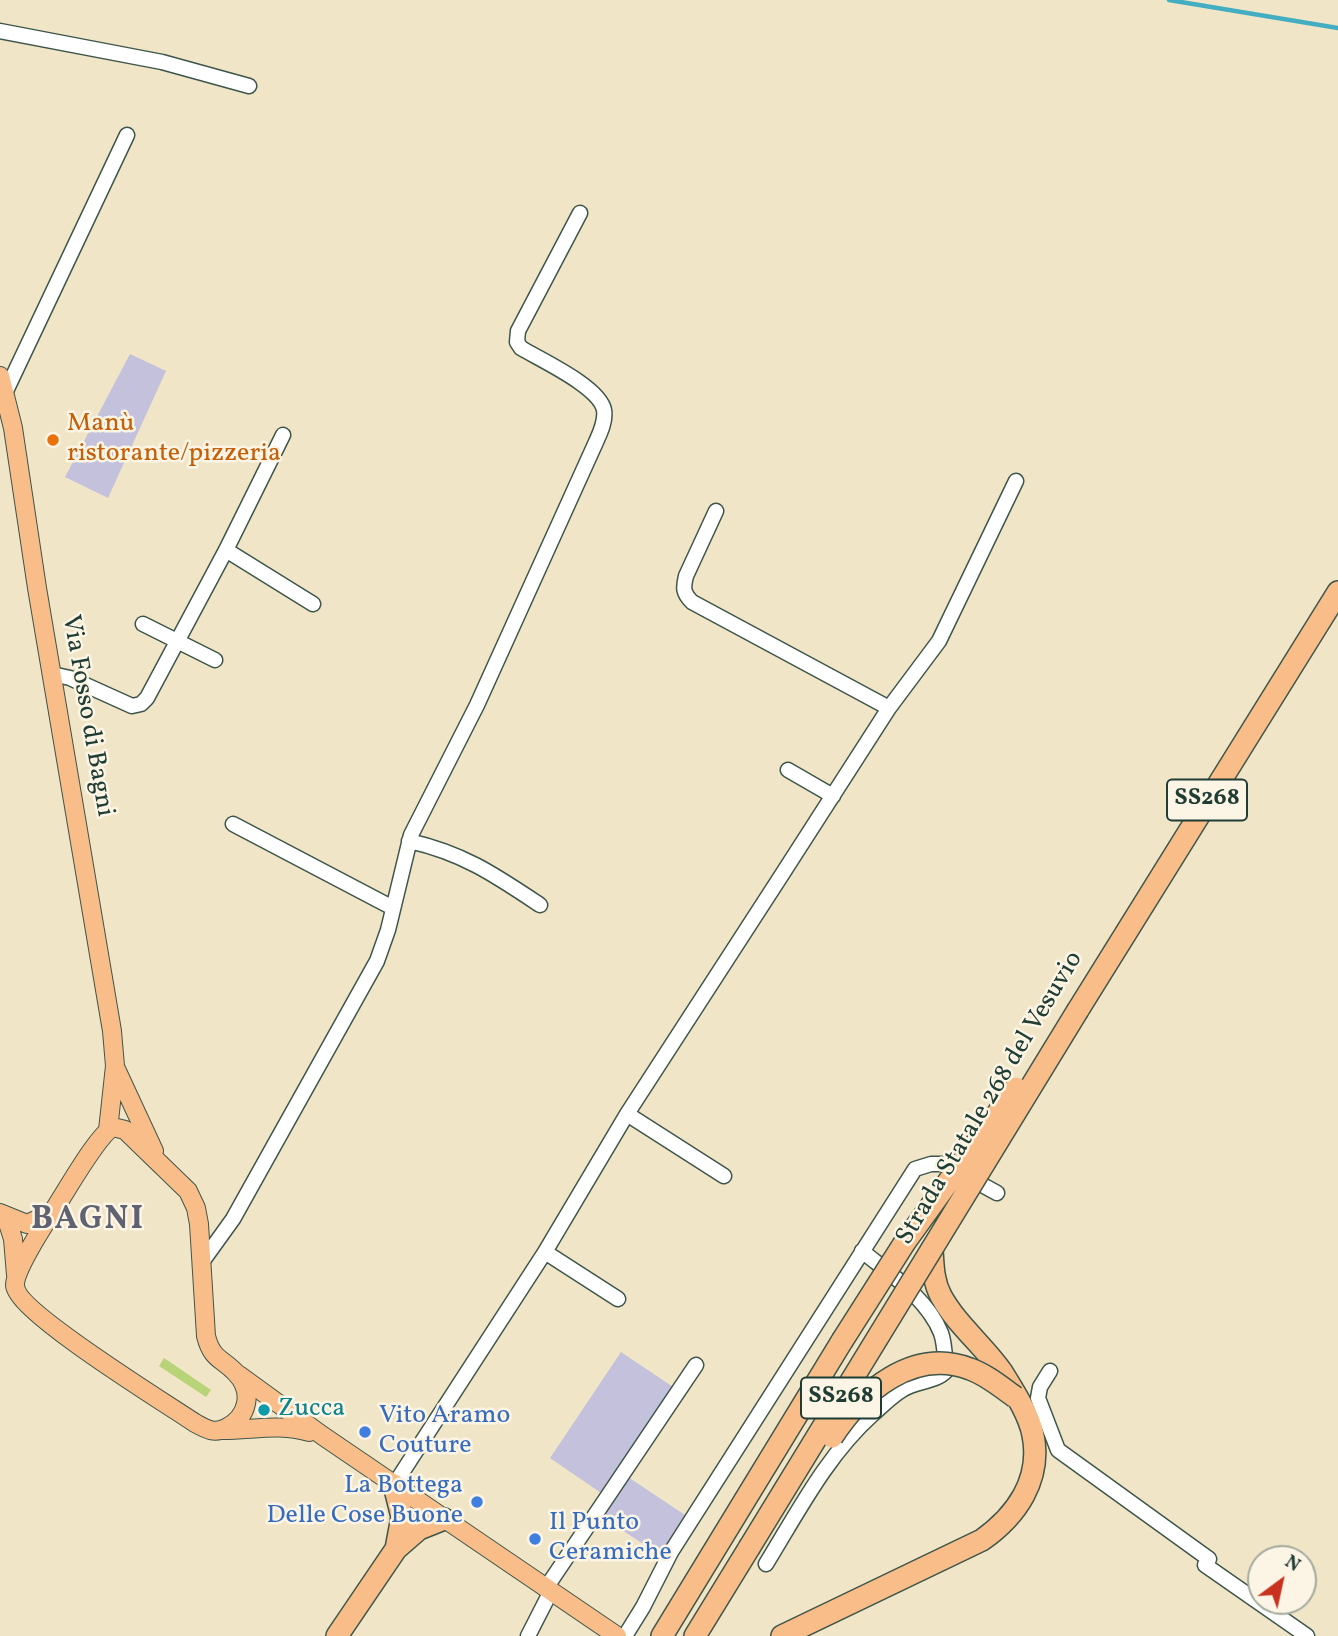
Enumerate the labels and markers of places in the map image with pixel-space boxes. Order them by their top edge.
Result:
place label: Manù ristorante/pizzeria [67,409,281,471]
marker: Manù ristorante/pizzeria [45,432,61,448]
place label: Zucca [278,1394,345,1426]
place label: Vito Aramo Couture [379,1401,510,1462]
marker: Zucca [256,1402,272,1418]
marker: Vito Aramo Couture [357,1424,373,1440]
place label: La Bottega Delle Cose Buone [267,1471,463,1532]
marker: La Bottega Delle Cose Buone [469,1494,485,1510]
place label: Il Punto Ceramiche [549,1508,672,1570]
marker: Il Punto Ceramiche [527,1531,543,1547]

